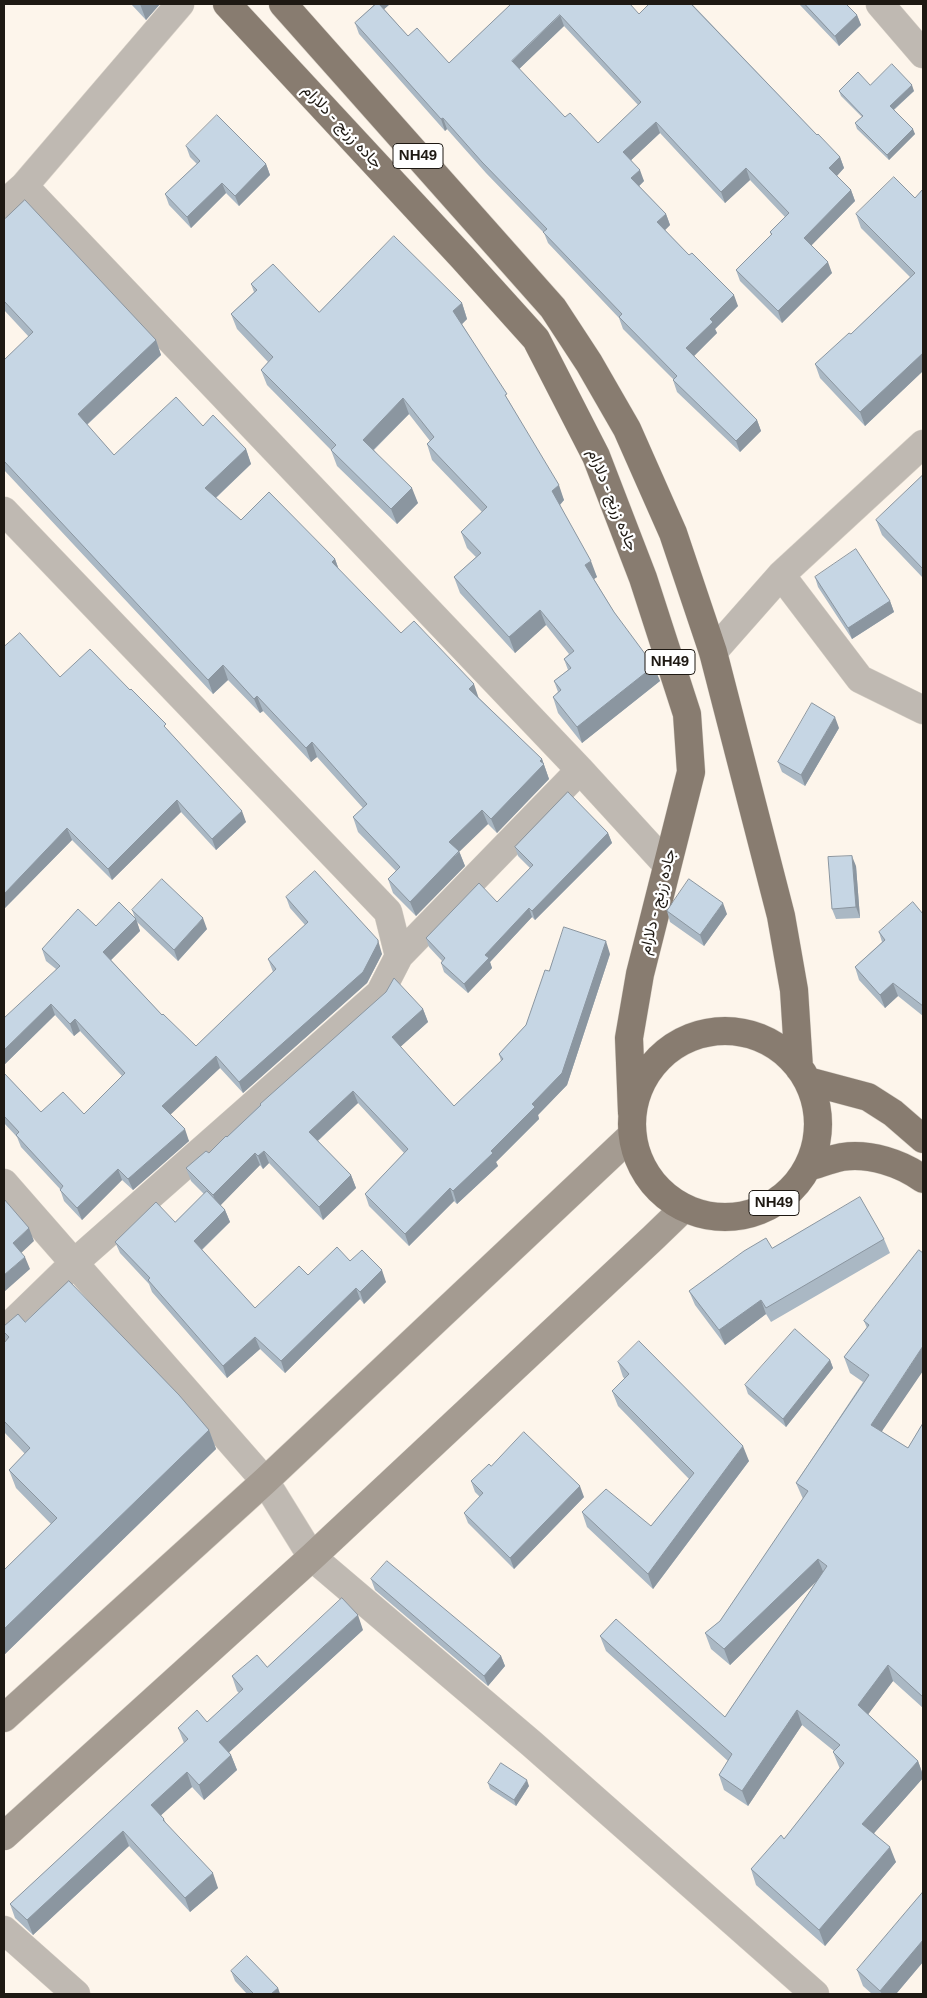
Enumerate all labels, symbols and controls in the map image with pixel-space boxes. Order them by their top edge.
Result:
street label: جاده زرنج - دلارام [298,81,386,173]
road number: NH49 [393,144,443,168]
street label: جاده زرنج - دلارام [583,446,641,554]
road number: NH49 [645,650,695,674]
street label: جاده زرنج - دلارام [636,847,680,957]
road number: NH49 [749,1190,799,1216]

